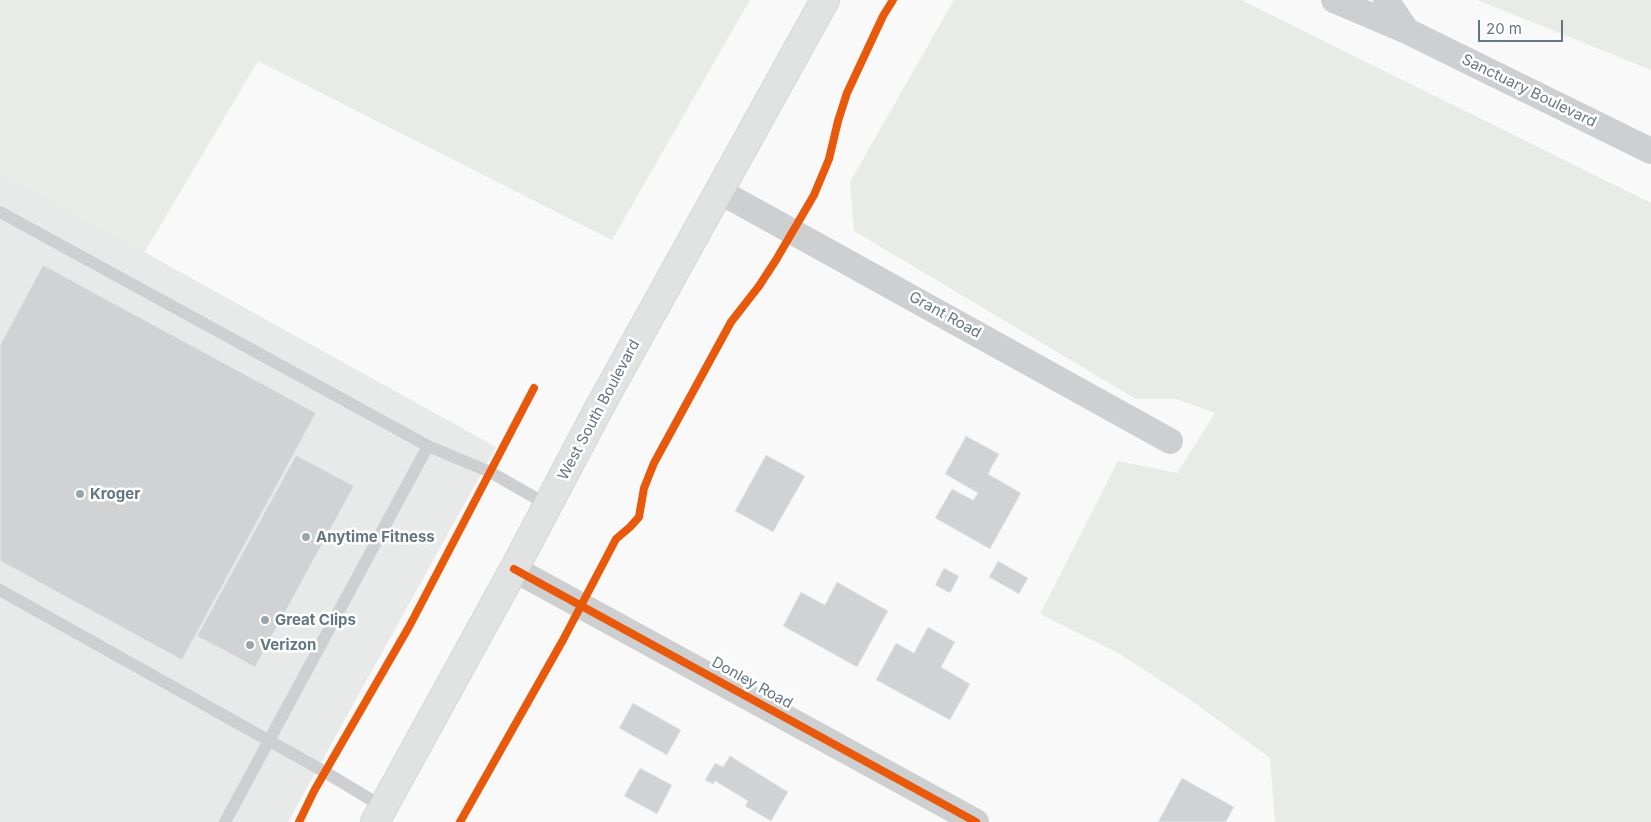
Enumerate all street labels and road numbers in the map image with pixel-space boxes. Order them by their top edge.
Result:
street label: Sanctuary Boulevard [1459,51,1599,131]
street label: Grant Road [906,288,984,342]
street label: West South Boulevard [554,337,644,483]
street label: Donley Road [708,653,796,713]

